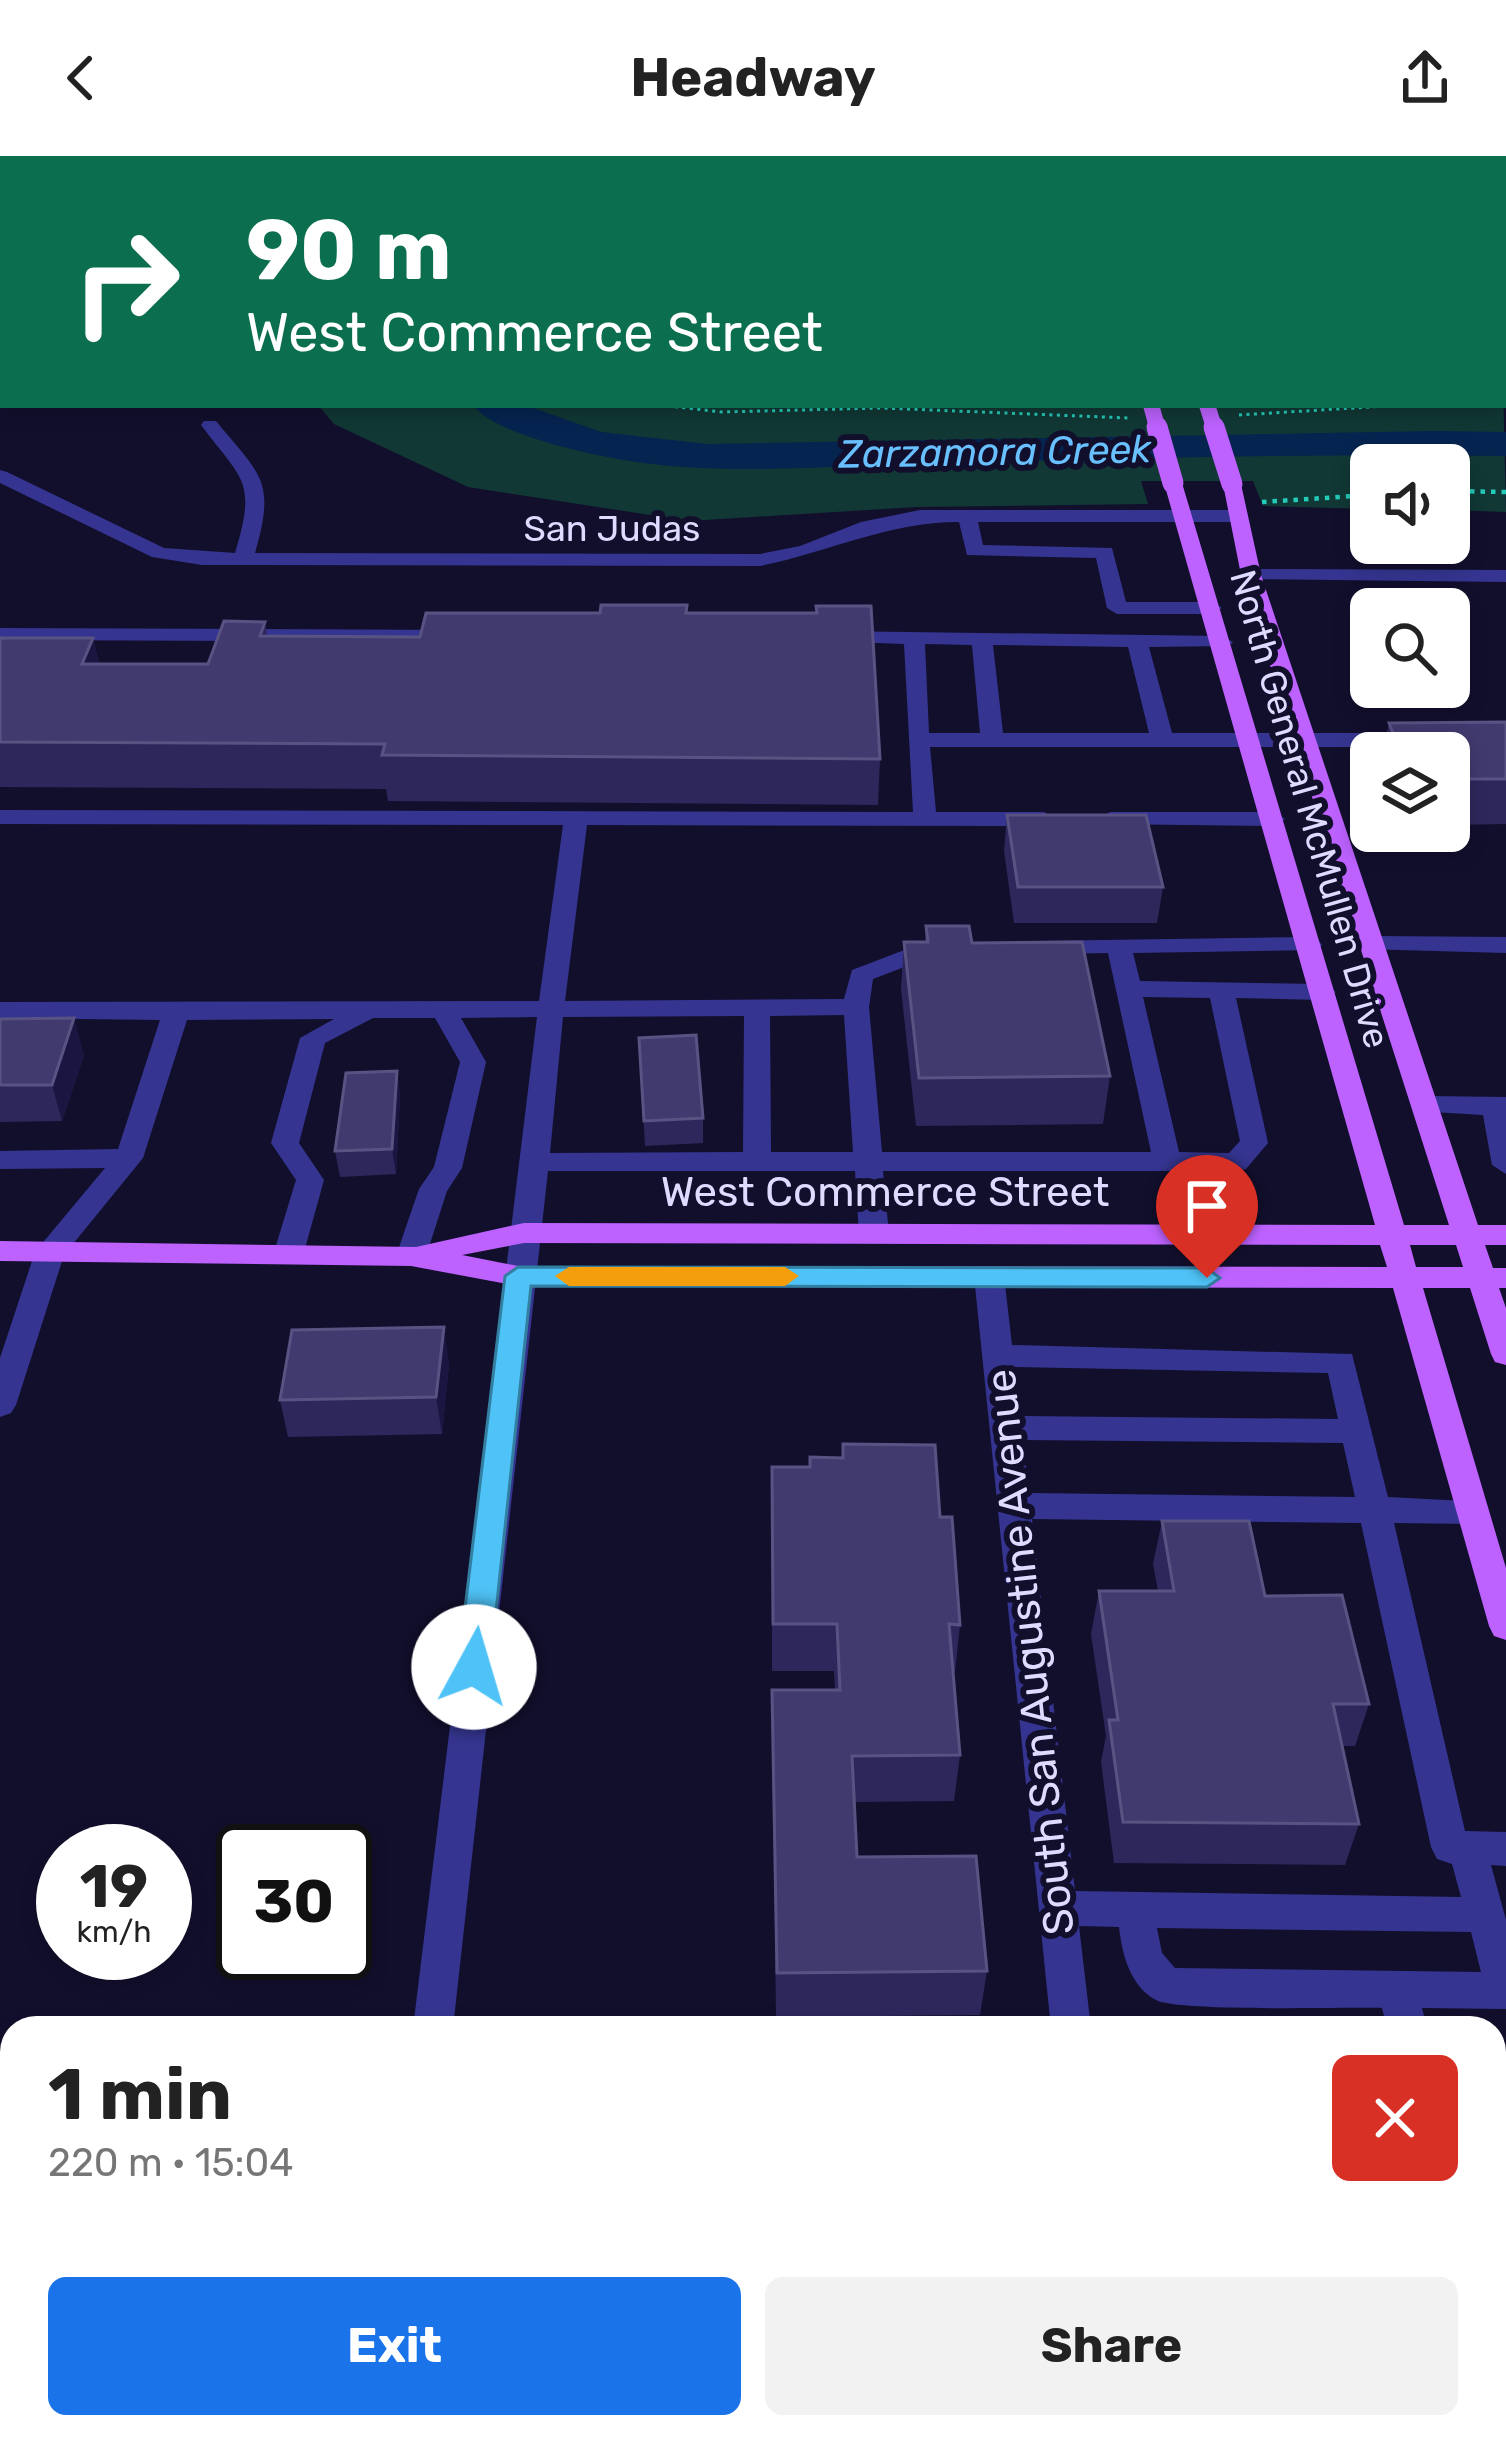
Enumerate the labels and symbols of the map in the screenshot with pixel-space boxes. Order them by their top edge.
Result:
water label: Zarzamora Creek [837,426,1152,478]
street label: San Judas [524,507,700,550]
street label: North General McMullen Drive [1221,565,1399,1053]
pin [1156,1155,1258,1278]
street label: West Commerce Street [661,1167,1109,1217]
street label: South San Augustine Avenue [975,1367,1085,1937]
position arrow [411,1604,537,1730]
speed limit sign: 30 [216,1824,372,1980]

